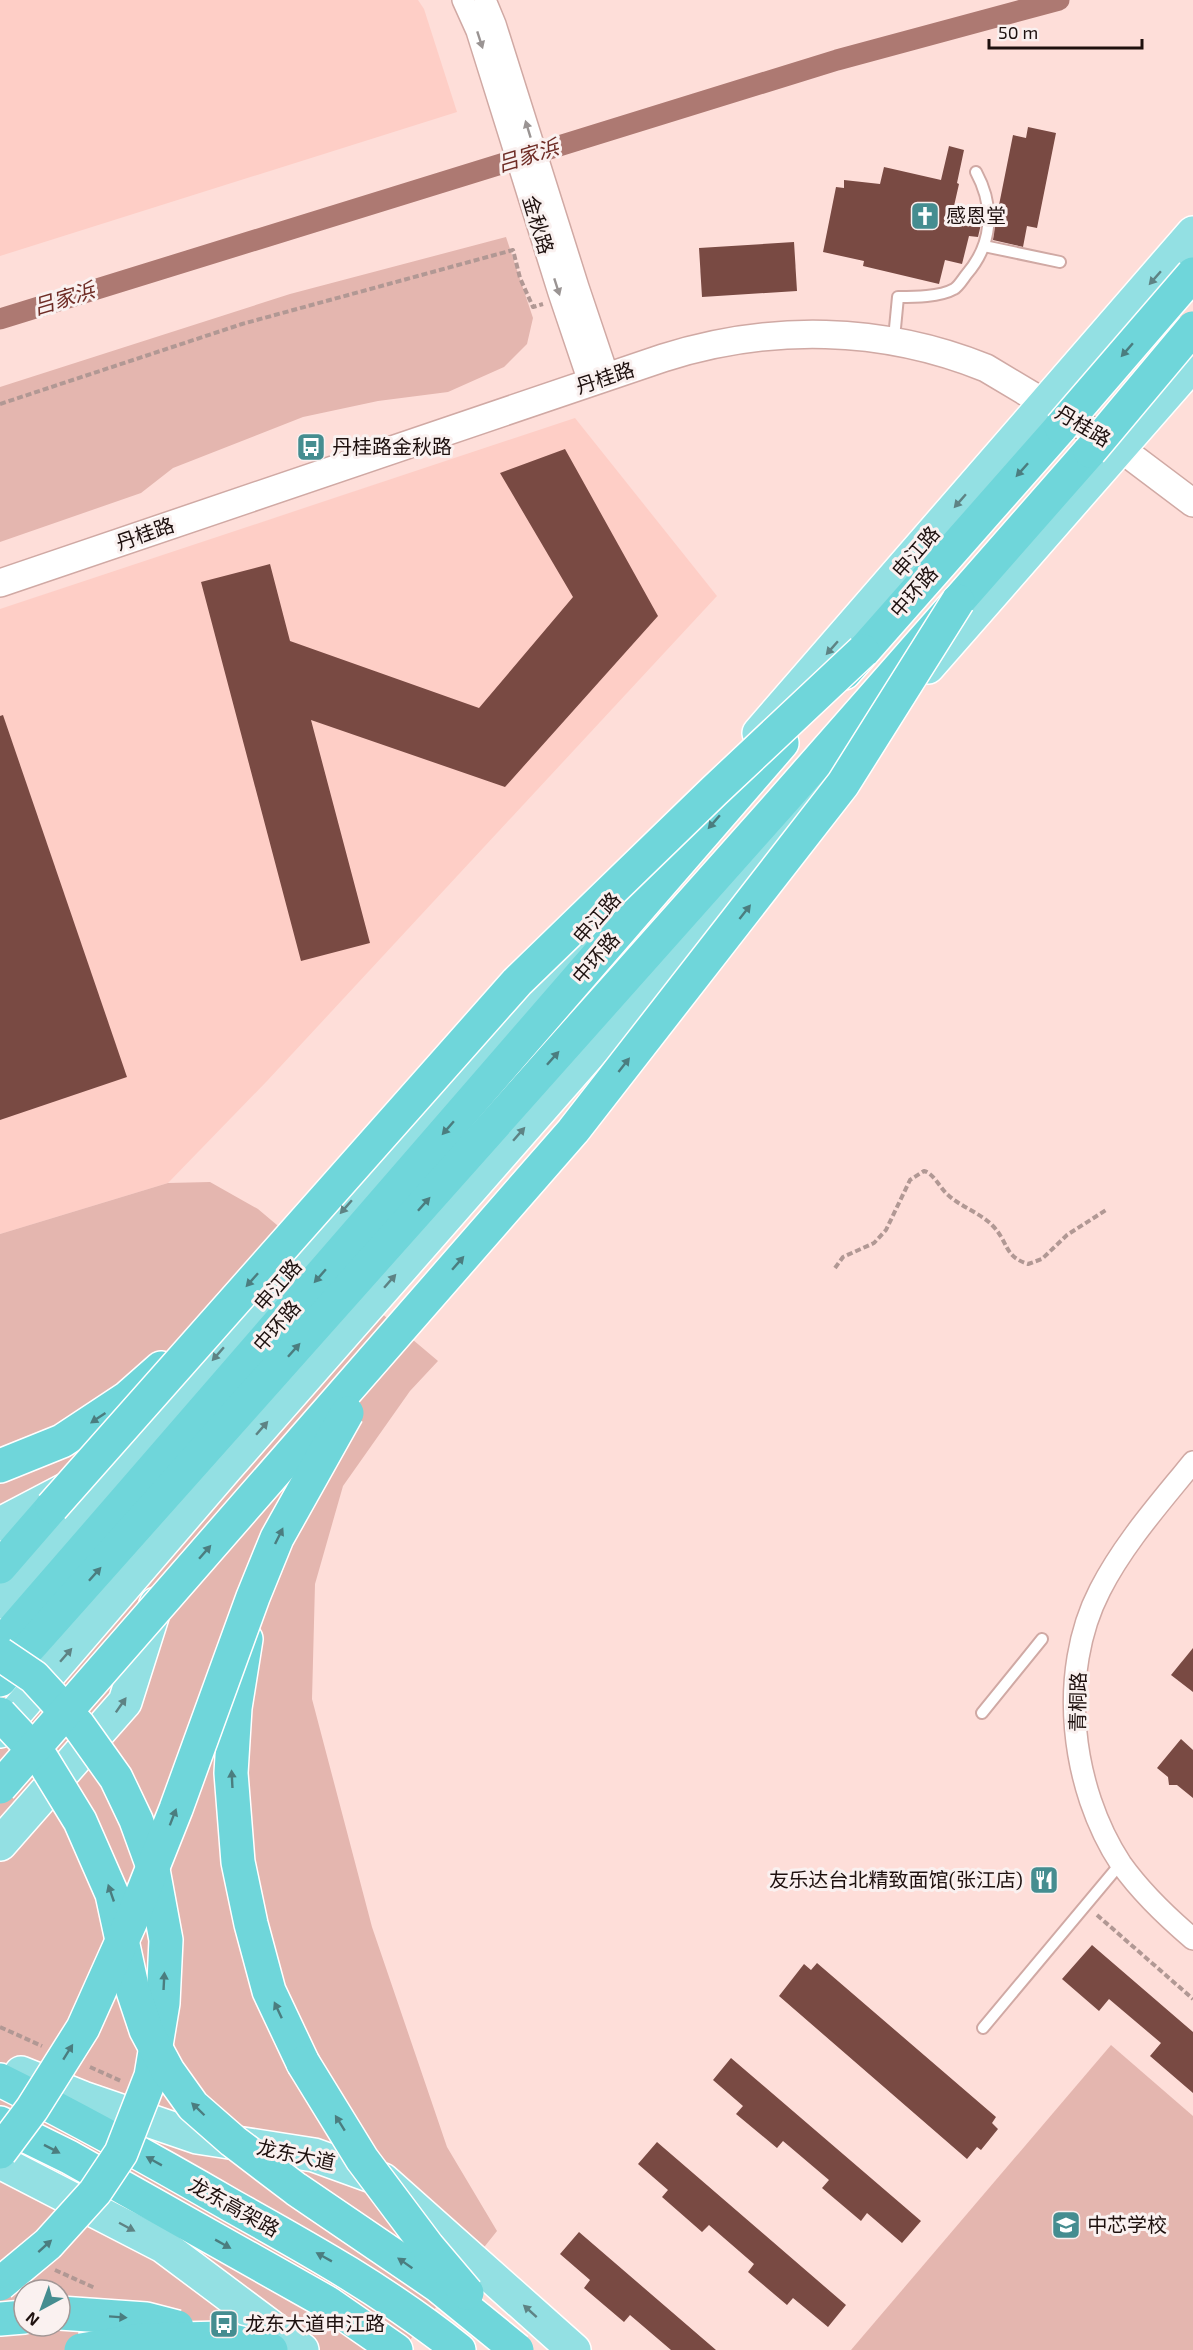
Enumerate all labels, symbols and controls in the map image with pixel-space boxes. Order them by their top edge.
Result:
scale bar [989,12,1142,50]
text: 50 m [998,21,1038,43]
one-way arrow [475,31,485,49]
one-way arrow [523,120,533,138]
water label: 吕家浜 [494,133,563,176]
street label: 金秋路 [519,193,559,257]
church icon: 感恩堂 [909,200,941,232]
place label: 感恩堂 [946,203,1006,227]
one-way arrow [1148,270,1161,286]
water label: 吕家浜 [30,276,99,319]
one-way arrow [553,278,562,296]
one-way arrow [1121,342,1134,357]
street label: 丹桂路 [572,356,637,398]
street label: 丹桂路 [1052,399,1115,451]
bus stop icon: 丹桂路金秋路 [295,431,327,463]
place label: 丹桂路金秋路 [332,434,452,458]
one-way arrow [1016,462,1029,477]
one-way arrow [954,493,967,509]
street label: 丹桂路 [112,512,177,554]
street label: 申江路 [887,521,944,582]
street label: 中环路 [885,561,942,622]
one-way arrow [826,640,839,656]
one-way arrow [707,815,721,830]
street label: 申江路 [568,887,625,948]
one-way arrow [738,905,750,920]
street label: 中环路 [567,927,624,988]
one-way arrow [546,1051,559,1066]
one-way arrow [617,1057,630,1073]
one-way arrow [442,1120,455,1135]
one-way arrow [512,1127,525,1142]
one-way arrow [417,1197,430,1212]
one-way arrow [340,1199,353,1214]
street label: 申江路 [249,1254,306,1315]
one-way arrow [452,1255,465,1271]
one-way arrow [314,1268,327,1283]
one-way arrow [245,1272,259,1287]
one-way arrow [383,1274,396,1289]
street label: 中环路 [248,1295,305,1356]
one-way arrow [287,1343,300,1358]
one-way arrow [212,1346,225,1361]
one-way arrow [90,1412,106,1423]
one-way arrow [255,1421,268,1436]
one-way arrow [273,1527,283,1545]
one-way arrow [198,1545,211,1560]
one-way arrow [88,1567,101,1582]
one-way arrow [59,1647,72,1663]
street label: 青桐路 [1064,1672,1090,1732]
one-way arrow [115,1698,127,1714]
one-way arrow [227,1769,236,1788]
one-way arrow [168,1807,178,1825]
restaurant icon: 友乐达台北精致面馆(张江店) [1028,1864,1060,1896]
place label: 友乐达台北精致面馆(张江店) [769,1867,1023,1891]
one-way arrow [106,1884,115,1902]
one-way arrow [159,1971,168,1990]
one-way arrow [273,2001,282,2018]
one-way arrow [62,2044,73,2060]
one-way arrow [191,2103,205,2117]
one-way arrow [334,2115,345,2131]
street label: 龙东大道 [255,2134,338,2174]
one-way arrow [44,2144,61,2153]
one-way arrow [146,2156,162,2167]
street label: 龙东高架路 [185,2171,284,2241]
school or university icon: 中芯学校 [1050,2209,1082,2241]
place label: 中芯学校 [1087,2212,1167,2236]
one-way arrow [119,2222,136,2232]
one-way arrow [37,2239,52,2253]
one-way arrow [214,2239,231,2249]
one-way arrow [315,2252,332,2262]
one-way arrow [397,2257,413,2269]
north arrow [12,2278,72,2338]
one-way arrow [523,2304,538,2318]
bus stop icon: 龙东大道申江路 [208,2308,240,2340]
text: N [21,2309,42,2331]
place label: 龙东大道申江路 [245,2311,385,2335]
one-way arrow [109,2312,128,2322]

